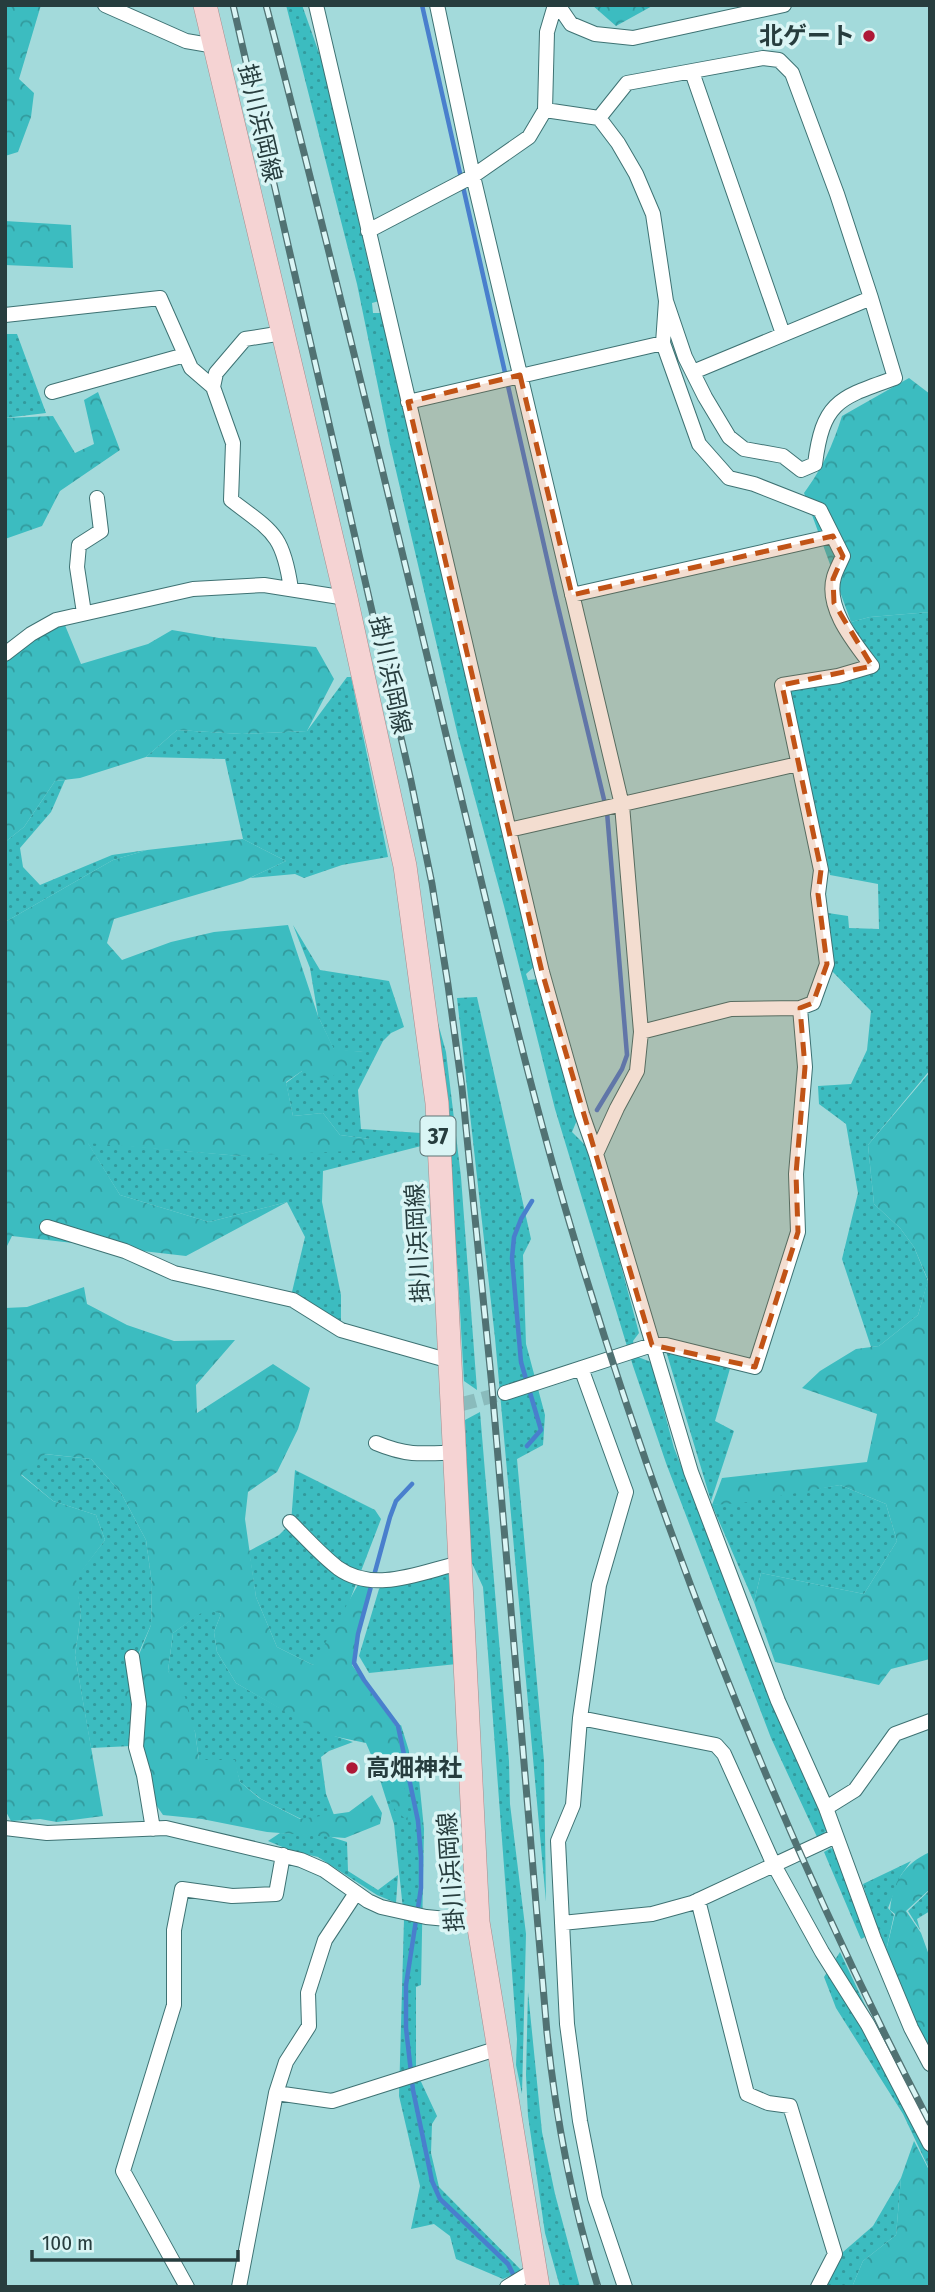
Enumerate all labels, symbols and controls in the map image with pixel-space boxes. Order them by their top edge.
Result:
place label: 北ゲート [759,22,855,50]
marker: 北ゲート [861,28,877,44]
street label: 掛川浜岡線 [233,61,287,185]
street label: 掛川浜岡線 [364,613,416,737]
road number: 37 [420,1116,456,1156]
street label: 掛川浜岡線 [401,1182,435,1304]
place label: 高畑神社 [366,1754,462,1782]
marker: 高畑神社 [344,1760,360,1776]
street label: 掛川浜岡線 [433,1811,469,1933]
scale bar [32,2218,238,2262]
text: 100 m [42,2230,93,2256]

